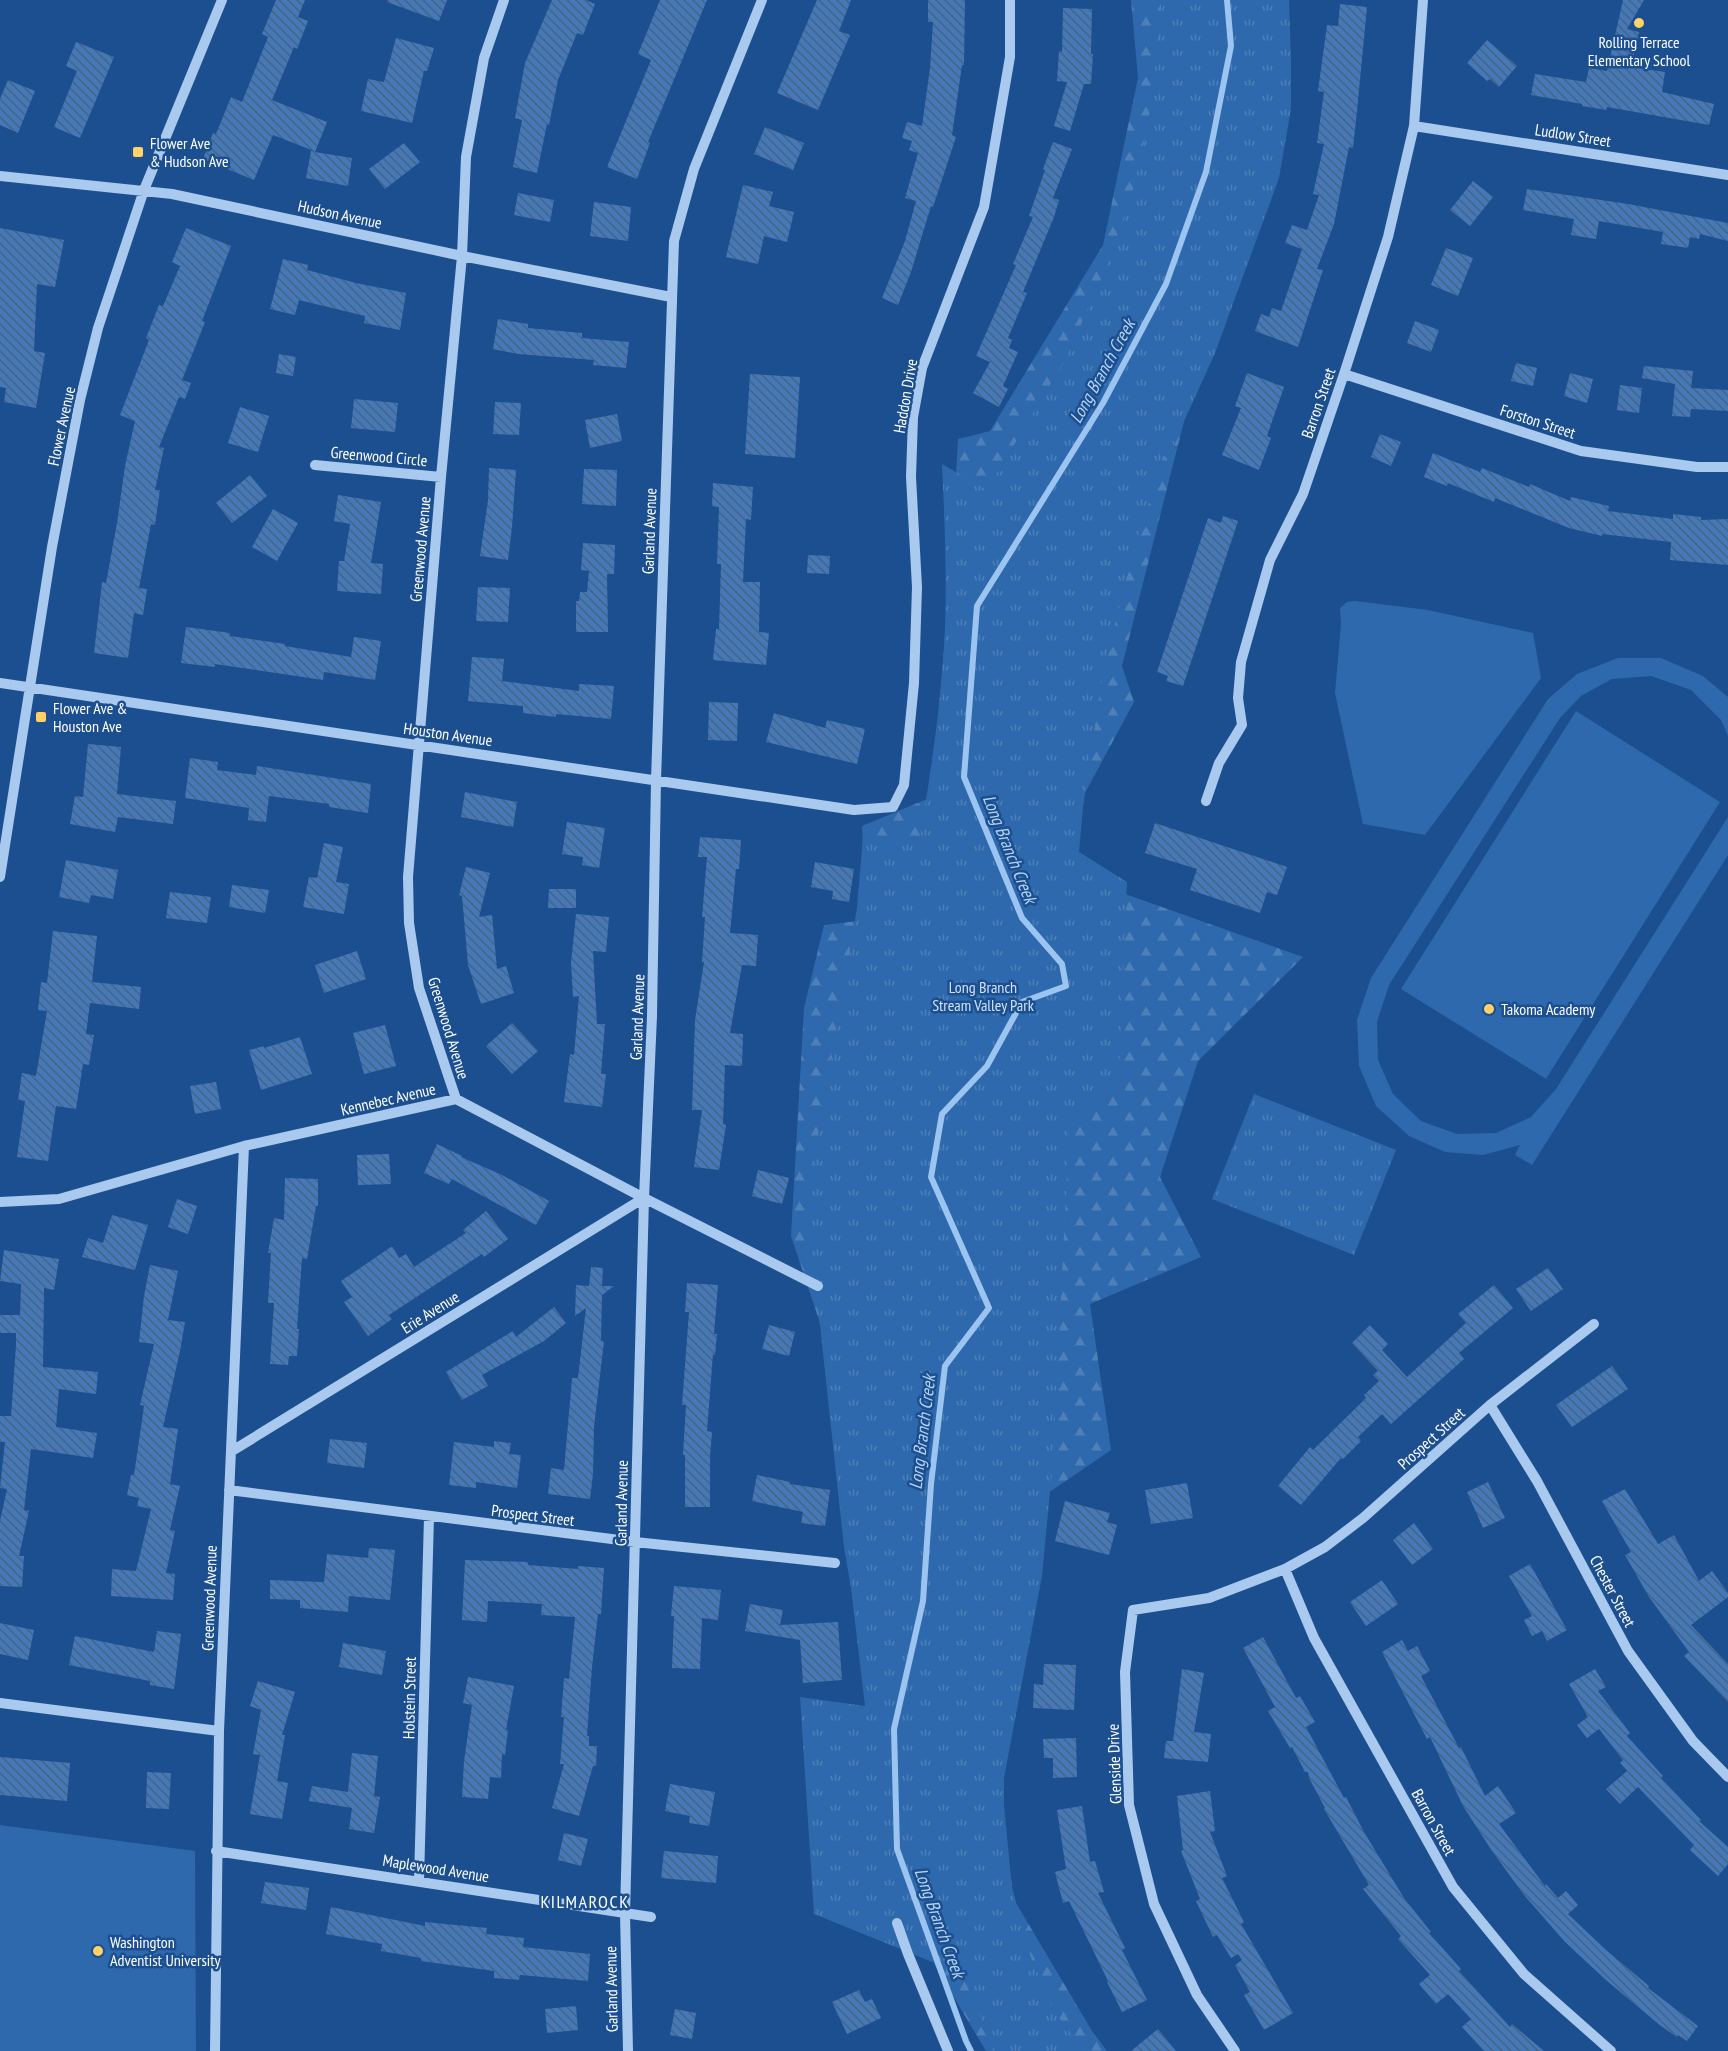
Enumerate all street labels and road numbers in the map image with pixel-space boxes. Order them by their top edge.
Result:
street label: Ludlow Street [1534,119,1613,151]
street label: Hudson Avenue [296,195,384,233]
street label: Haddon Drive [889,357,921,435]
street label: Barron Street [1297,365,1340,441]
street label: Flower Avenue [43,384,79,468]
street label: Forston Street [1498,399,1579,443]
street label: Greenwood Circle [330,442,428,470]
street label: Garland Avenue [638,488,660,574]
street label: Greenwood Avenue [405,495,435,603]
street label: Houston Avenue [402,718,494,750]
street label: Greenwood Avenue [424,974,474,1082]
street label: Garland Avenue [626,974,648,1060]
street label: Kennebec Avenue [339,1078,437,1120]
street label: Erie Avenue [397,1286,463,1338]
street label: Prospect Street [1393,1402,1469,1473]
street label: Garland Avenue [610,1460,632,1546]
street label: Prospect Street [490,1500,576,1530]
street label: Greenwood Avenue [197,1545,221,1651]
street label: Chester Street [1586,1552,1640,1631]
street label: Holstein Street [398,1656,420,1739]
street label: Glenside Drive [1103,1724,1125,1804]
street label: Barron Street [1408,1785,1461,1859]
street label: Maplewood Avenue [381,1850,491,1886]
street label: Garland Avenue [600,1946,622,2032]

